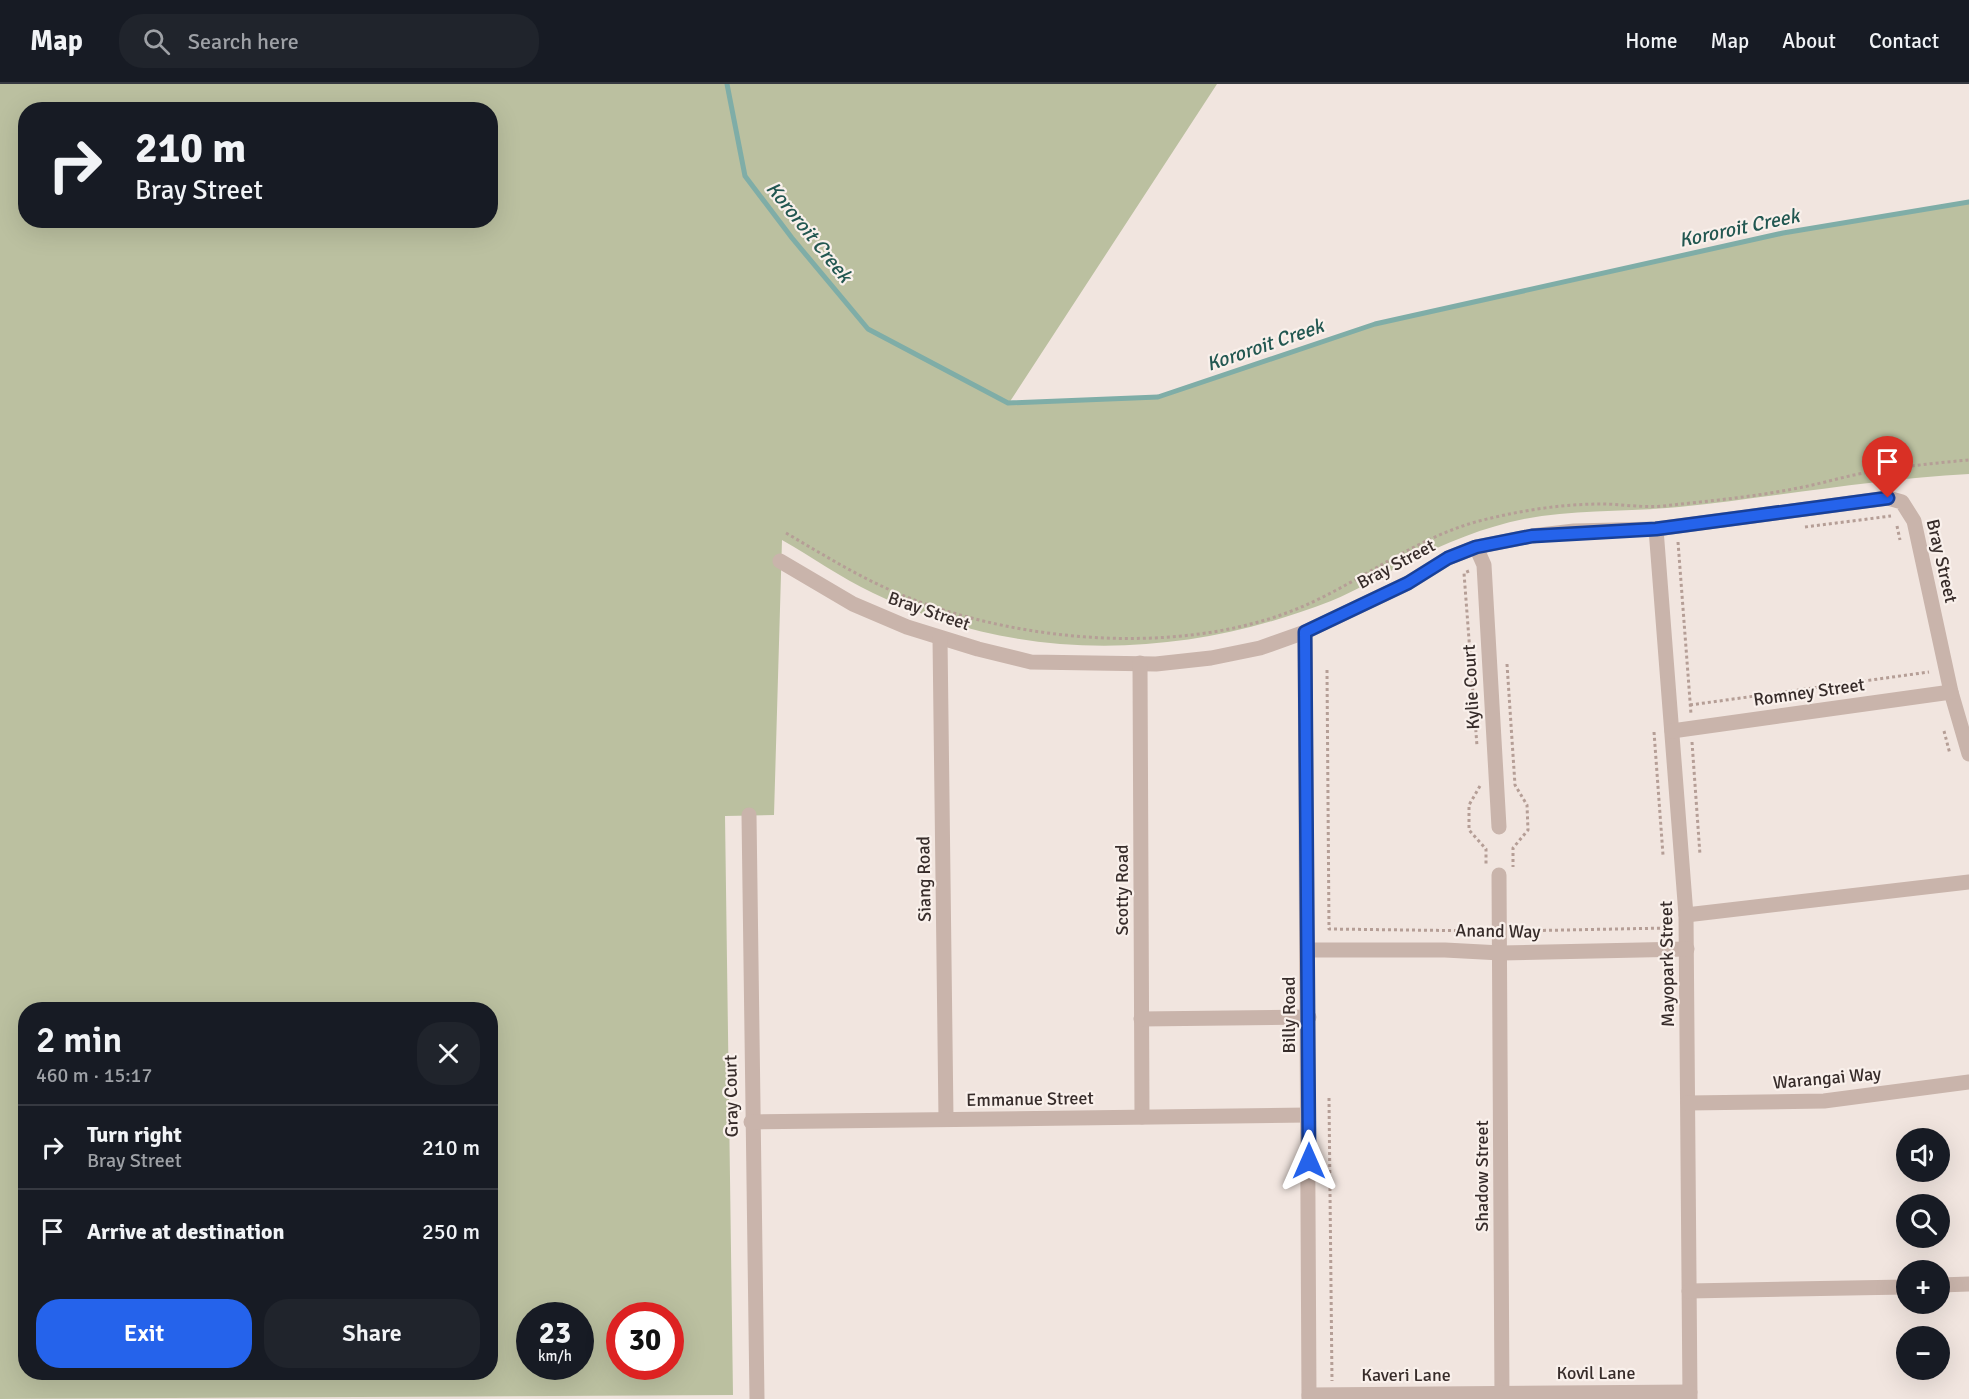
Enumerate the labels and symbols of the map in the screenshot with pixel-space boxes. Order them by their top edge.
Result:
water label: Kororoit Creek [761,176,859,289]
water label: Kororoit Creek [1676,203,1803,253]
water label: Kororoit Creek [1203,313,1329,377]
pin [1862,436,1913,498]
street label: Bray Street [1922,517,1962,605]
street label: Bray Street [1353,534,1439,594]
street label: Bray Street [885,587,973,635]
street label: Kylie Court [1458,644,1484,730]
street label: Romney Street [1752,673,1866,711]
street label: Siang Road [912,836,936,922]
street label: Scotty Road [1111,844,1133,936]
street label: Mayopark Street [1655,901,1679,1027]
street label: Anand Way [1455,919,1541,943]
street label: Billy Road [1278,977,1300,1053]
street label: Gray Court [719,1055,743,1137]
street label: Warangai Way [1772,1062,1883,1094]
street label: Emmanue Street [966,1087,1094,1111]
street label: Shadow Street [1471,1120,1493,1232]
position arrow [1277,1129,1341,1193]
speed limit sign: 30 [606,1302,684,1380]
street label: Kovil Lane [1557,1362,1635,1384]
street label: Kaveri Lane [1361,1364,1451,1386]

